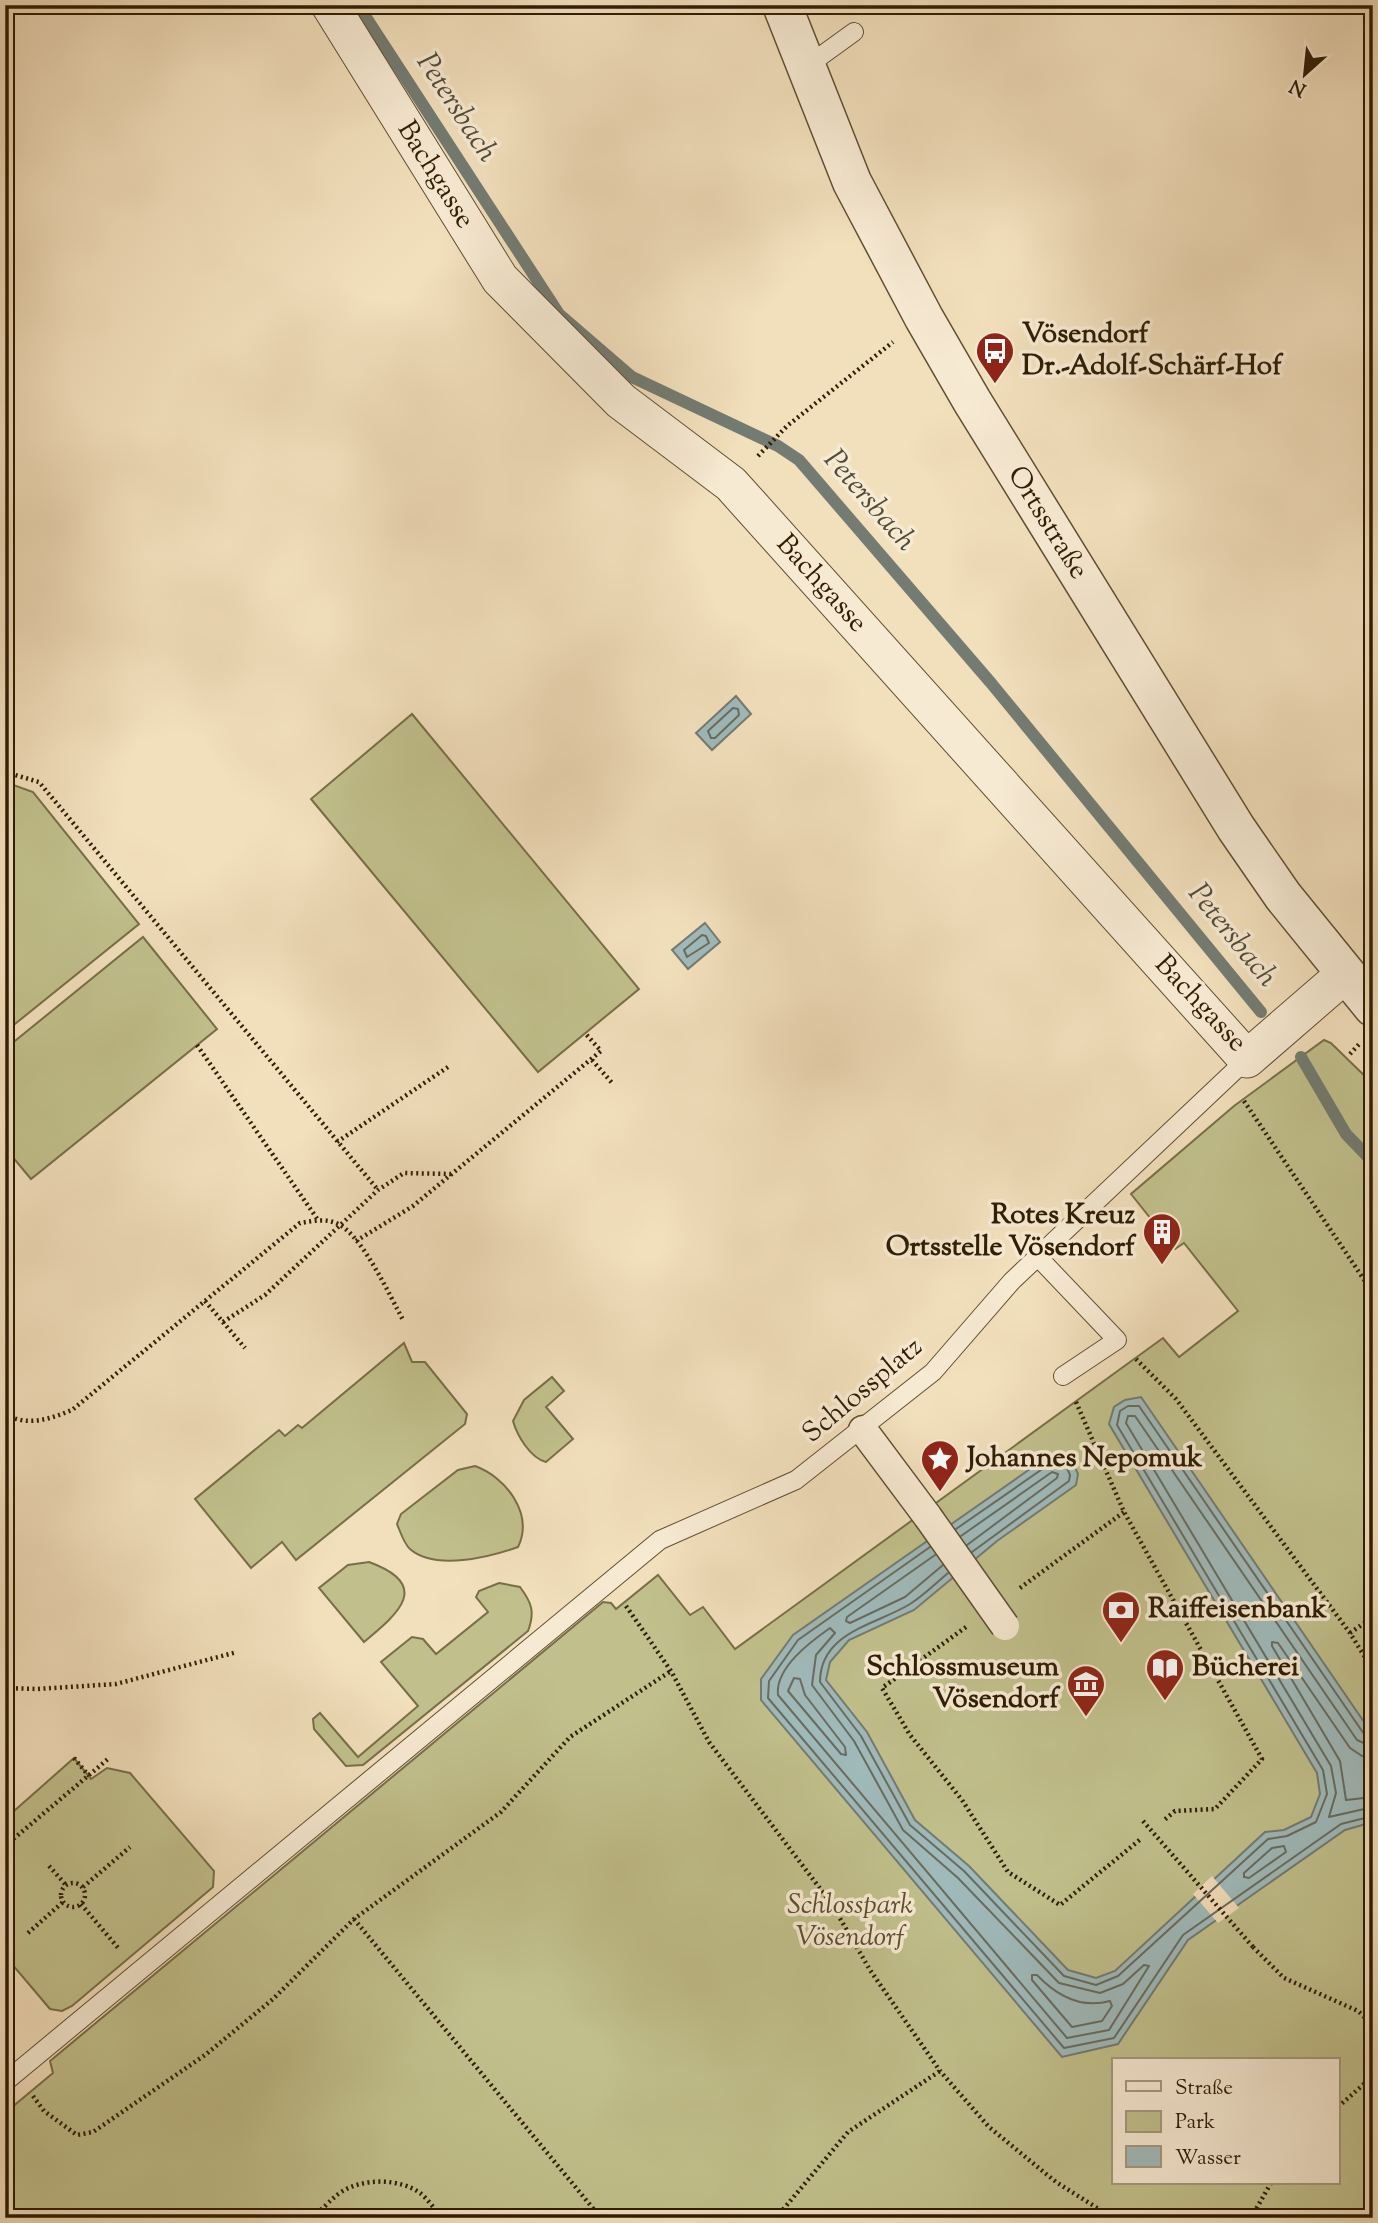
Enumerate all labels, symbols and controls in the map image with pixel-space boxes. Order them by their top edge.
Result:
north arrow [1270,38,1340,108]
water label: Petersbach [405,45,508,172]
text: N [1286,71,1311,102]
street label: Bachgasse [386,113,484,237]
place label: Vösendorf Dr.-Adolf-Schärf-Hof [1022,315,1284,387]
bus stop icon: Vösendorf Dr.-Adolf-Schärf-Hof [974,330,1016,385]
water label: Petersbach [813,441,926,562]
street label: Ortsstraße [996,459,1098,587]
street label: Bachgasse [766,526,876,642]
water label: Petersbach [1177,875,1288,998]
street label: Bachgasse [1144,946,1256,1062]
place label: Rotes Kreuz Ortsstelle Vösendorf [886,1196,1137,1268]
building icon: Rotes Kreuz Ortsstelle Vösendorf [1141,1211,1183,1266]
street label: Schlossplatz [794,1329,932,1453]
place icon: Johannes Nepomuk [919,1438,961,1493]
place label: Johannes Nepomuk [965,1439,1203,1479]
bank icon: Raiffeisenbank [1100,1589,1142,1644]
place label: Raiffeisenbank [1148,1590,1327,1630]
library icon: Bücherei [1144,1647,1186,1702]
place label: Schlossmuseum Vösendorf [866,1648,1061,1720]
place label: Bücherei [1192,1648,1299,1688]
museum icon: Schlossmuseum Vösendorf [1065,1663,1107,1718]
park label: Schlosspark Vösendorf [787,1886,913,1958]
legend [1112,2058,1340,2184]
text: Straße [1175,2074,1233,2104]
text: Park [1175,2108,1216,2138]
text: Wasser [1175,2144,1241,2174]

